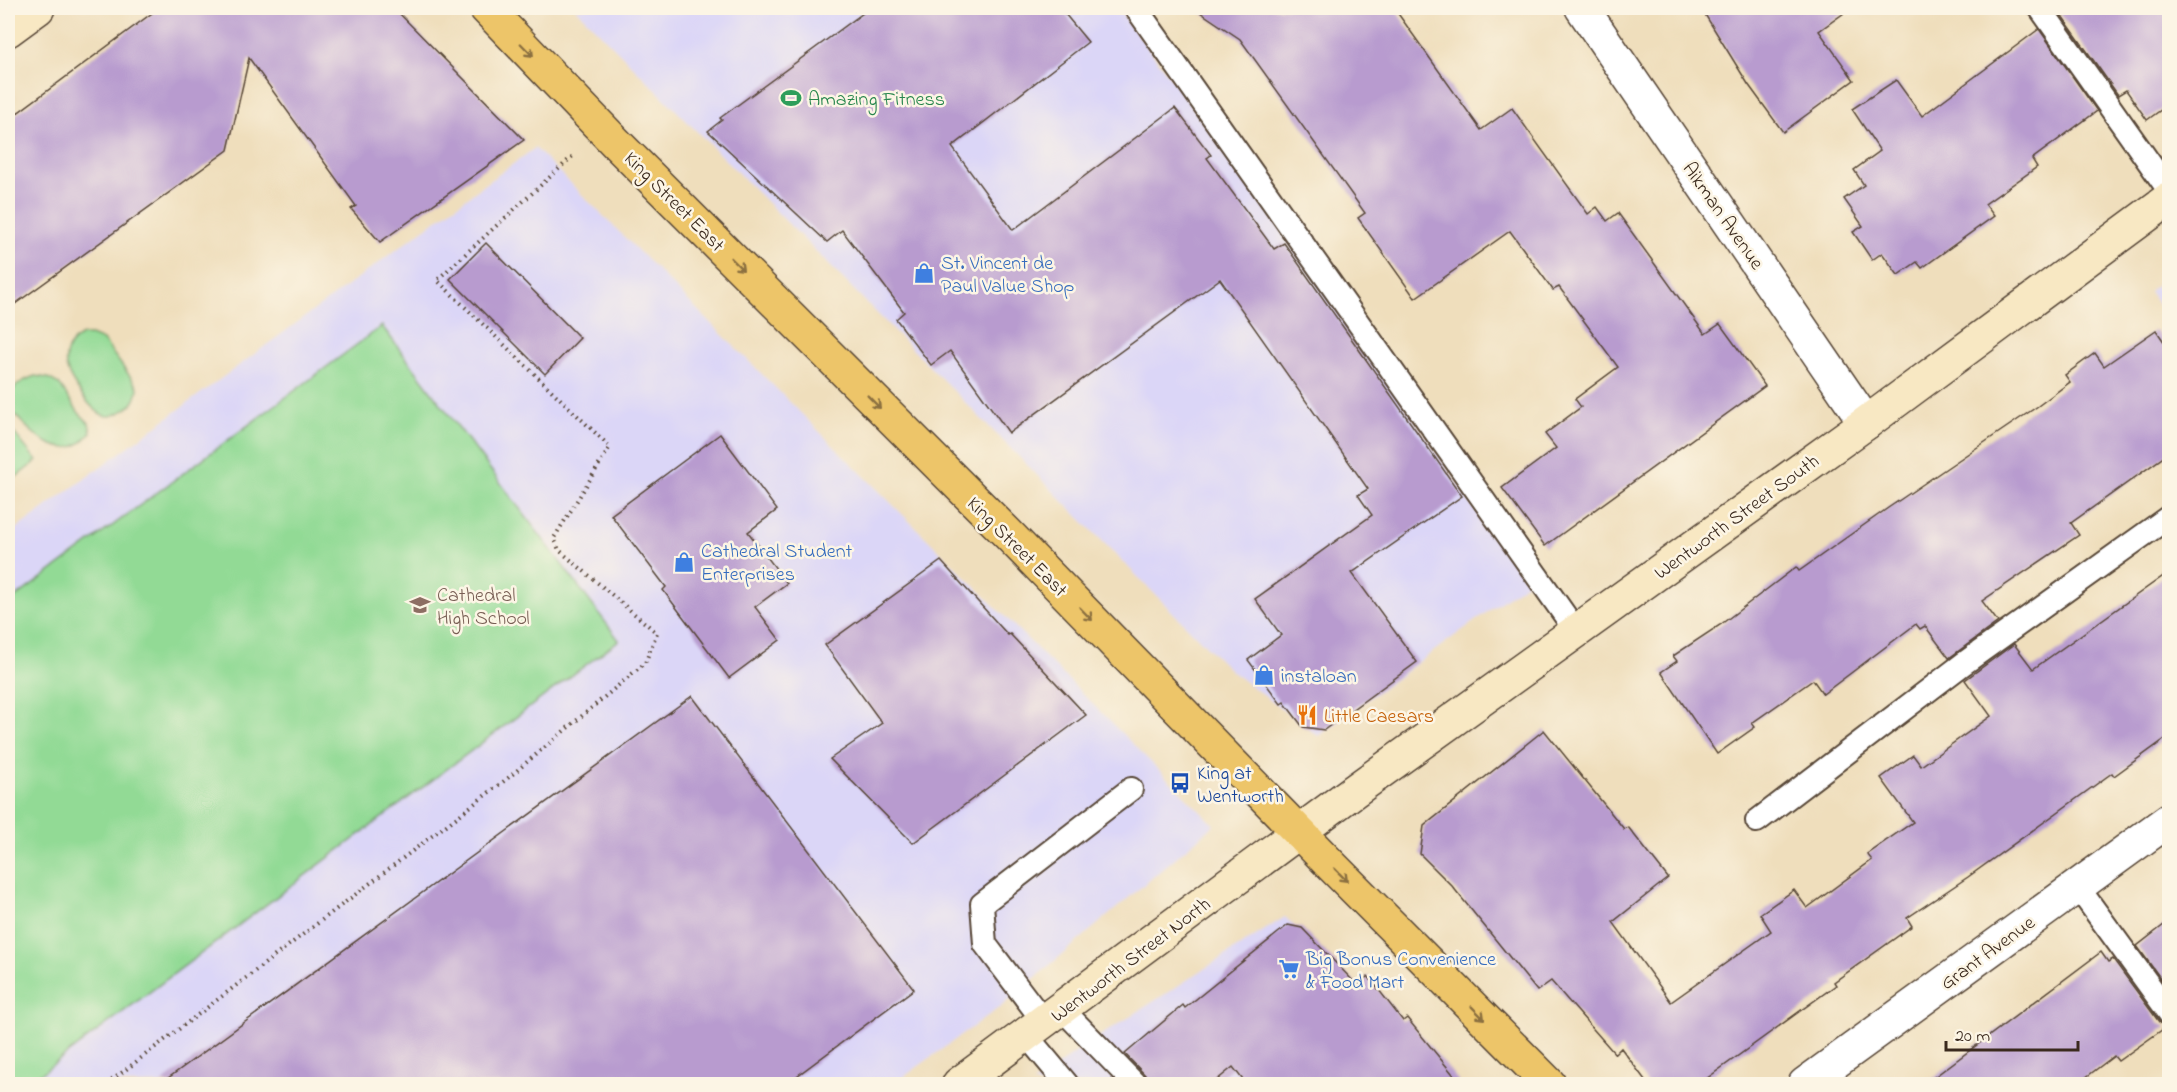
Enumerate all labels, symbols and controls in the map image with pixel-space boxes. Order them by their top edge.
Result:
one-way arrow [520,42,534,57]
sports icon: Amazing Fitness [779,86,803,110]
place label: Amazing Fitness [808,86,945,116]
street label: King Street East [615,146,730,261]
street label: Aikman Avenue [1674,157,1770,276]
place label: St. Vincent de Paul Value Shop [941,250,1075,302]
one-way arrow [730,256,745,271]
shop icon: St. Vincent de Paul Value Shop [912,261,936,285]
one-way arrow [867,395,882,410]
street label: Wentworth Street South [1649,448,1826,588]
street label: King Street East [958,491,1073,606]
place label: Cathedral Student Enterprises [701,538,853,590]
shop icon: Cathedral Student Enterprises [672,550,696,574]
place label: Cathedral High School [437,582,530,635]
school or university icon: Cathedral High School [408,593,432,617]
one-way arrow [1079,607,1094,622]
shop icon: instaloan [1252,663,1276,687]
place label: instaloan [1281,663,1357,692]
restaurant icon: Little Caesars [1295,703,1319,727]
place label: Little Caesars [1324,703,1434,732]
place label: King at Wentworth [1197,760,1284,812]
bus stop icon: King at Wentworth [1168,771,1192,795]
one-way arrow [1333,867,1348,882]
street label: Wentworth Street North [1046,891,1217,1031]
street label: Grant Avenue [1935,910,2042,998]
place label: Big Bonus Convenience & Food Mart [1305,946,1496,998]
supermarket icon: Big Bonus Convenience & Food Mart [1277,957,1301,981]
one-way arrow [1471,1005,1486,1020]
scale bar [1946,1014,2078,1052]
text: 20 m [1955,1024,1990,1050]

